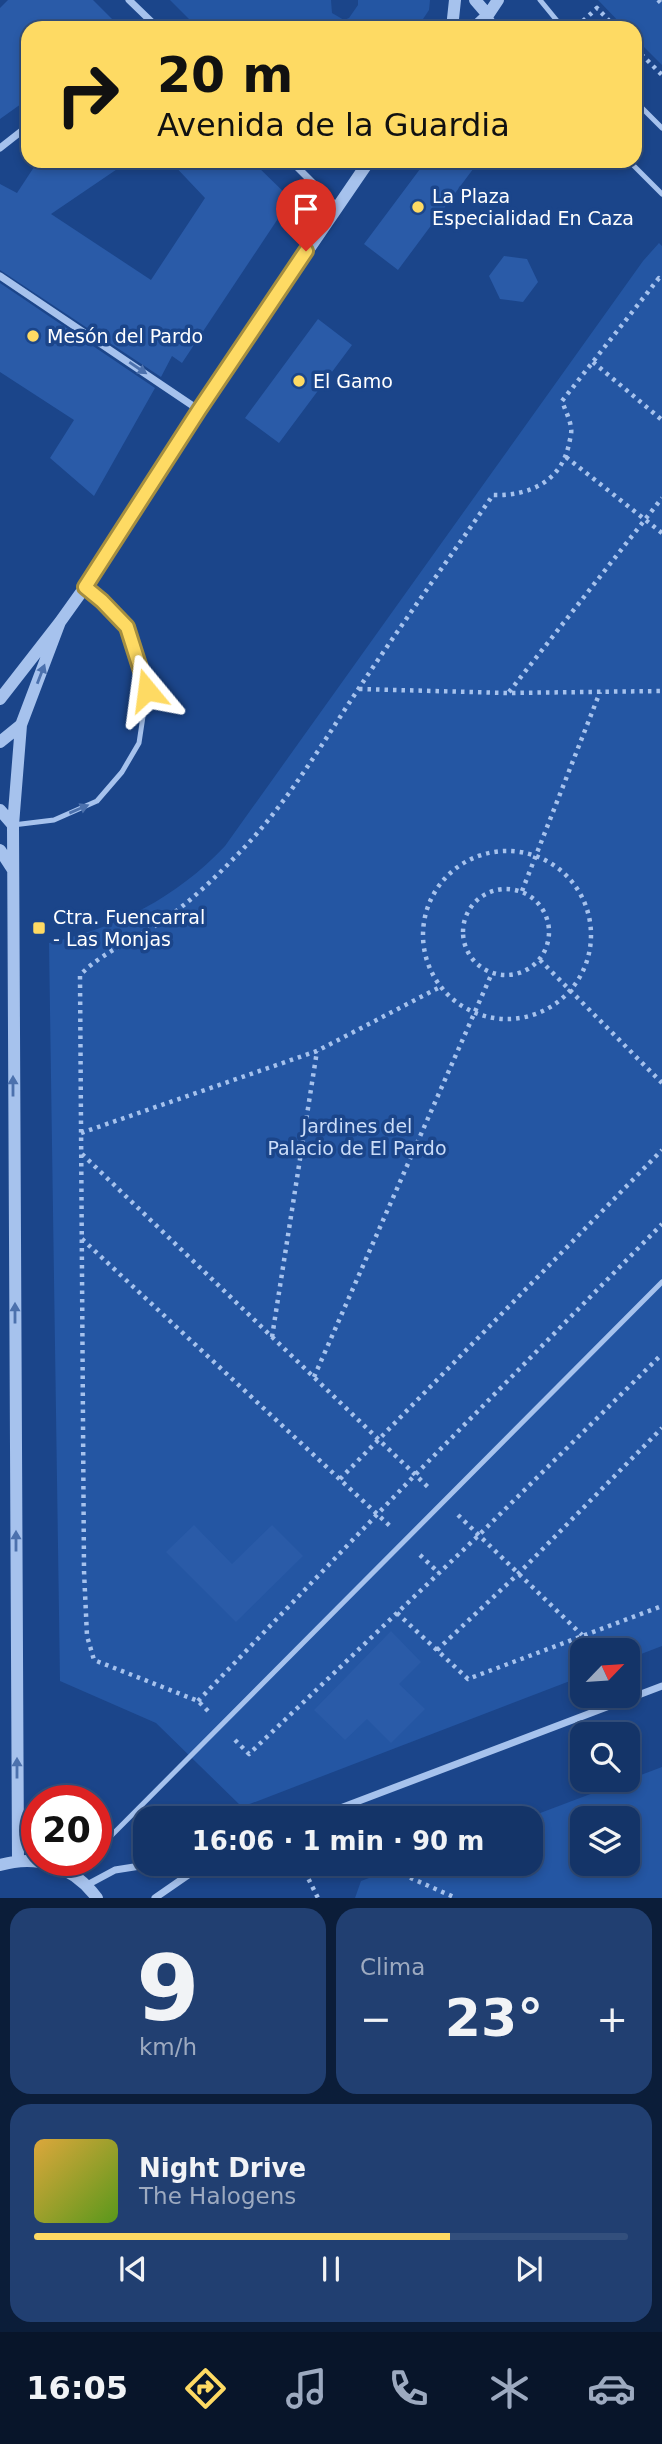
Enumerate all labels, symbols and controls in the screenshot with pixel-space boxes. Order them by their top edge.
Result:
text: 20 m [157,47,293,104]
icon: right [42,49,133,140]
text: Avenida de la Guardia [157,106,510,144]
pin [276,179,336,251]
place label: La Plaza Especialidad En Caza [432,185,634,229]
icon: arrive [287,190,325,228]
marker: La Plaza Especialidad En Caza [410,199,426,215]
place label: Mesón del Pardo [47,325,203,347]
marker: Mesón del Pardo [25,328,41,344]
one-way arrow [128,362,148,375]
place label: El Gamo [313,370,393,392]
marker: El Gamo [291,373,307,389]
position arrow [110,653,184,727]
one-way arrow [35,663,46,684]
one-way arrow [69,803,89,815]
place label: Ctra. Fuencarral - Las Monjas [53,906,205,950]
marker: Ctra. Fuencarral - Las Monjas [31,920,47,936]
one-way arrow [7,1074,19,1096]
park label: Jardines del Palacio de El Pardo [267,1115,447,1159]
one-way arrow [9,1302,21,1324]
one-way arrow [10,1529,22,1551]
north arrow [570,1638,640,1708]
map controls [570,1638,640,1876]
button: search [570,1722,640,1792]
one-way arrow [11,1757,23,1779]
speed limit sign: 20 [21,1785,112,1876]
button: layers [570,1806,640,1876]
text: 16:06 · 1 min · 90 m [192,1826,484,1856]
text: 9 [136,1936,200,2041]
text: Clima [360,1954,425,1980]
text: 23° [445,1988,543,2048]
text: − [360,1997,392,2041]
text: + [596,1997,628,2041]
text: km/h [139,2034,197,2060]
text: Night Drive [139,2153,306,2183]
text: The Halogens [139,2183,296,2209]
icon: previous [114,2250,152,2288]
icon: pause [312,2250,350,2288]
icon: next [510,2250,548,2288]
icon: directions [181,2364,230,2413]
icon: music [282,2364,331,2413]
icon: phone [384,2364,433,2413]
icon: climate [485,2364,534,2413]
icon: car [587,2364,636,2413]
text: 16:05 [26,2369,128,2407]

